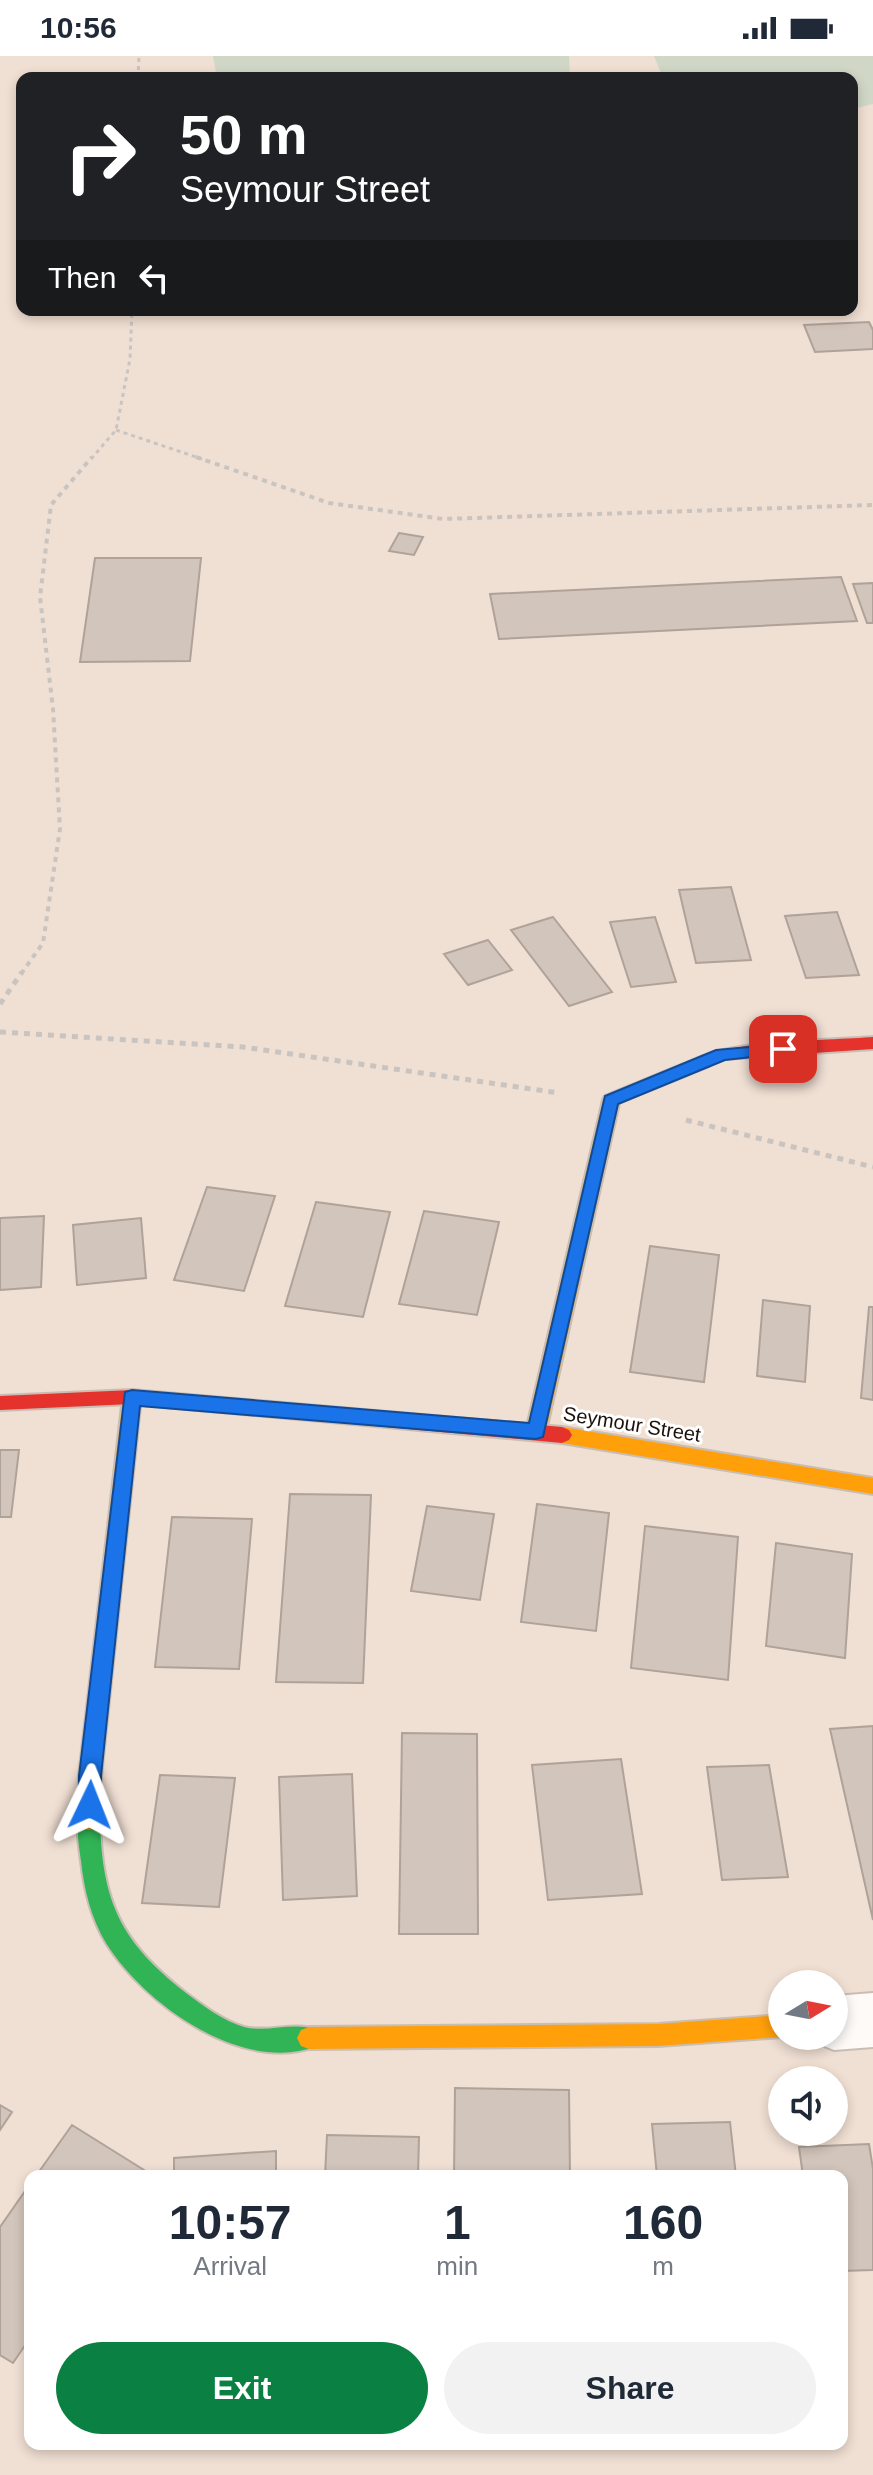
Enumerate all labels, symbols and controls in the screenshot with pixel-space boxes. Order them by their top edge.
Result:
text: 10:56 [40,11,117,44]
text: 50 m [180,103,308,166]
icon: right [48,104,152,208]
text: Seymour Street [180,169,430,210]
icon: left [132,256,176,300]
text: Then [48,261,116,294]
pin [749,1015,817,1083]
icon: arrive [761,1027,805,1071]
street label: Seymour Street [562,1402,703,1446]
position arrow [48,1763,132,1847]
north arrow [768,1970,848,2050]
map controls [768,1970,848,2146]
button: sound [768,2066,848,2146]
text: 10:57 [169,2196,292,2249]
text: 1 [444,2196,471,2249]
text: 160 [623,2196,703,2249]
text: Arrival [193,2251,267,2281]
text: min [436,2251,478,2281]
text: m [652,2251,674,2281]
button: Exit [56,2342,428,2434]
button: Share [444,2342,816,2434]

